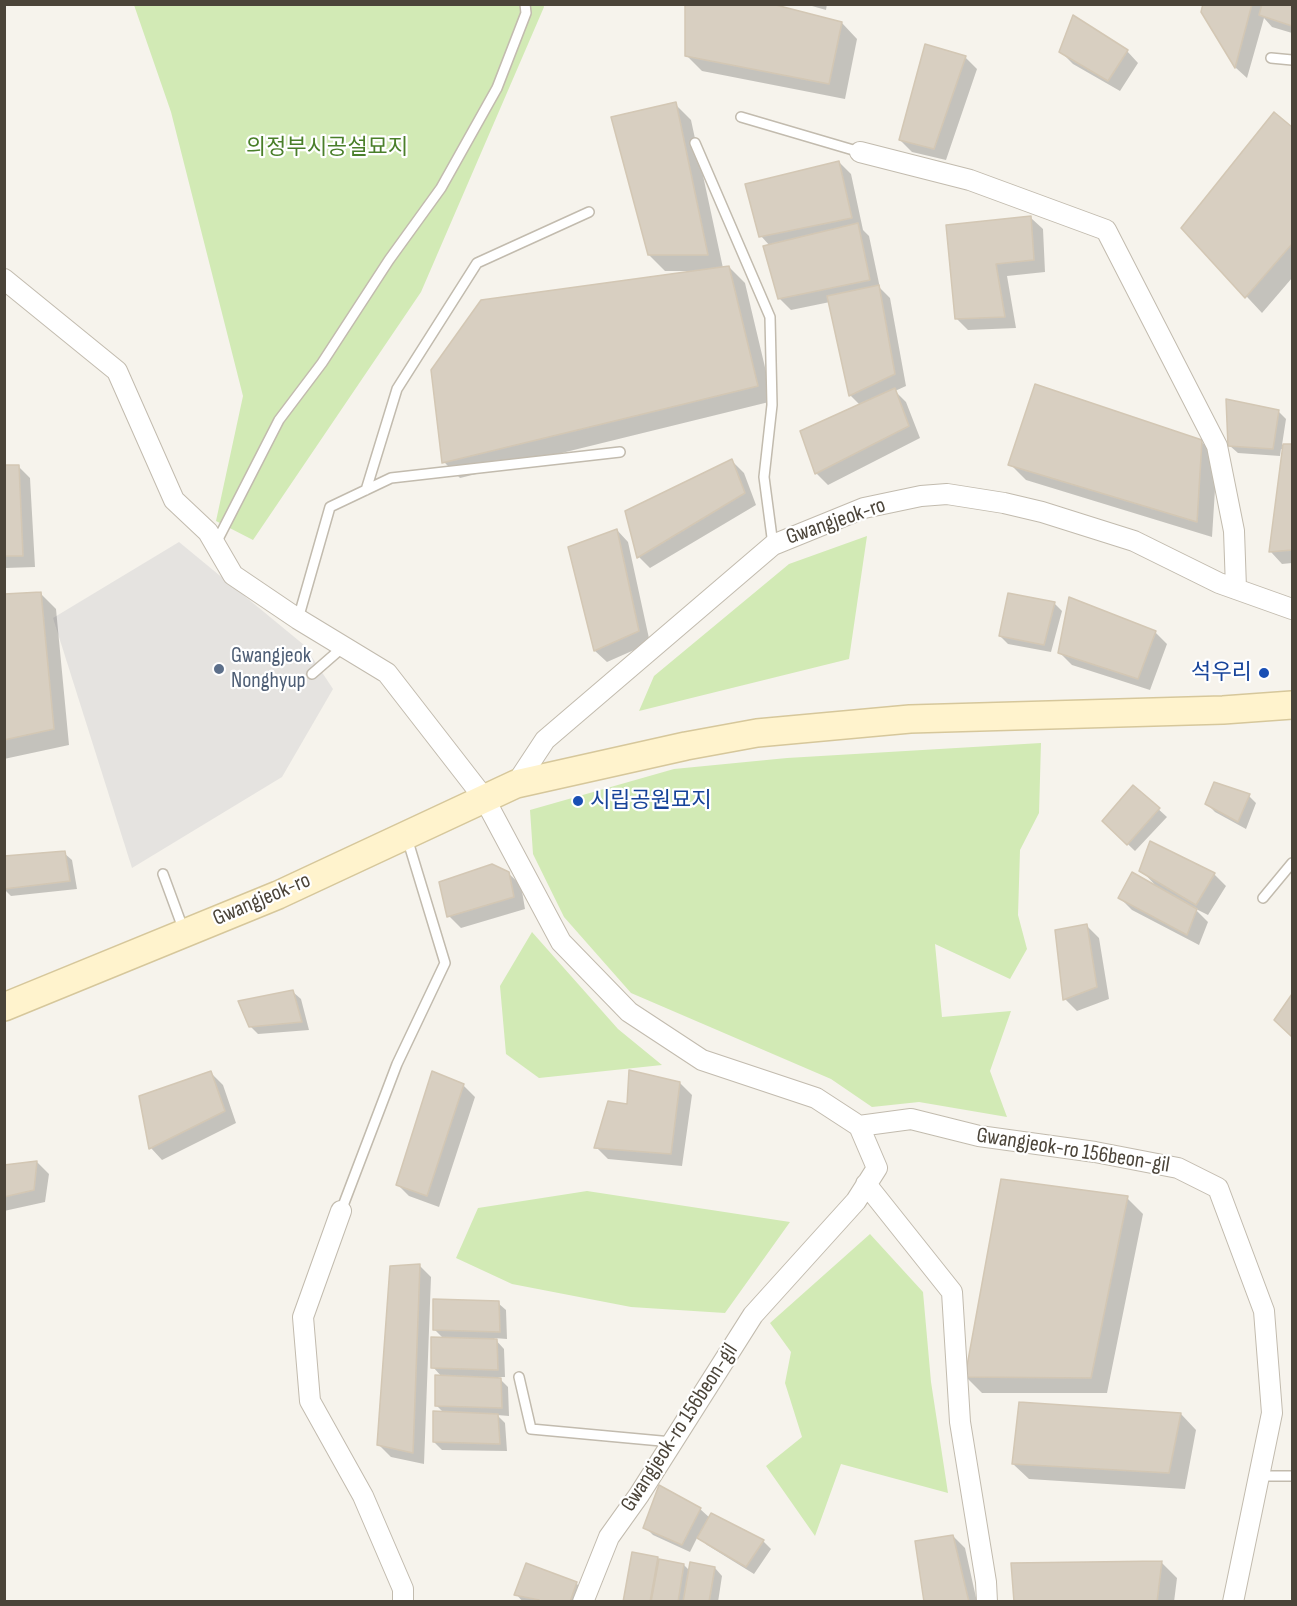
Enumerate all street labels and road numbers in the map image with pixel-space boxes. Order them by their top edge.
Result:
street label: Gwangjeok-ro [783,493,889,551]
street label: Gwangjeok-ro [209,868,315,932]
street label: Gwangjeok-ro 156beon-gil [975,1123,1171,1179]
street label: Gwangjeok-ro 156beon-gil [616,1339,744,1517]

